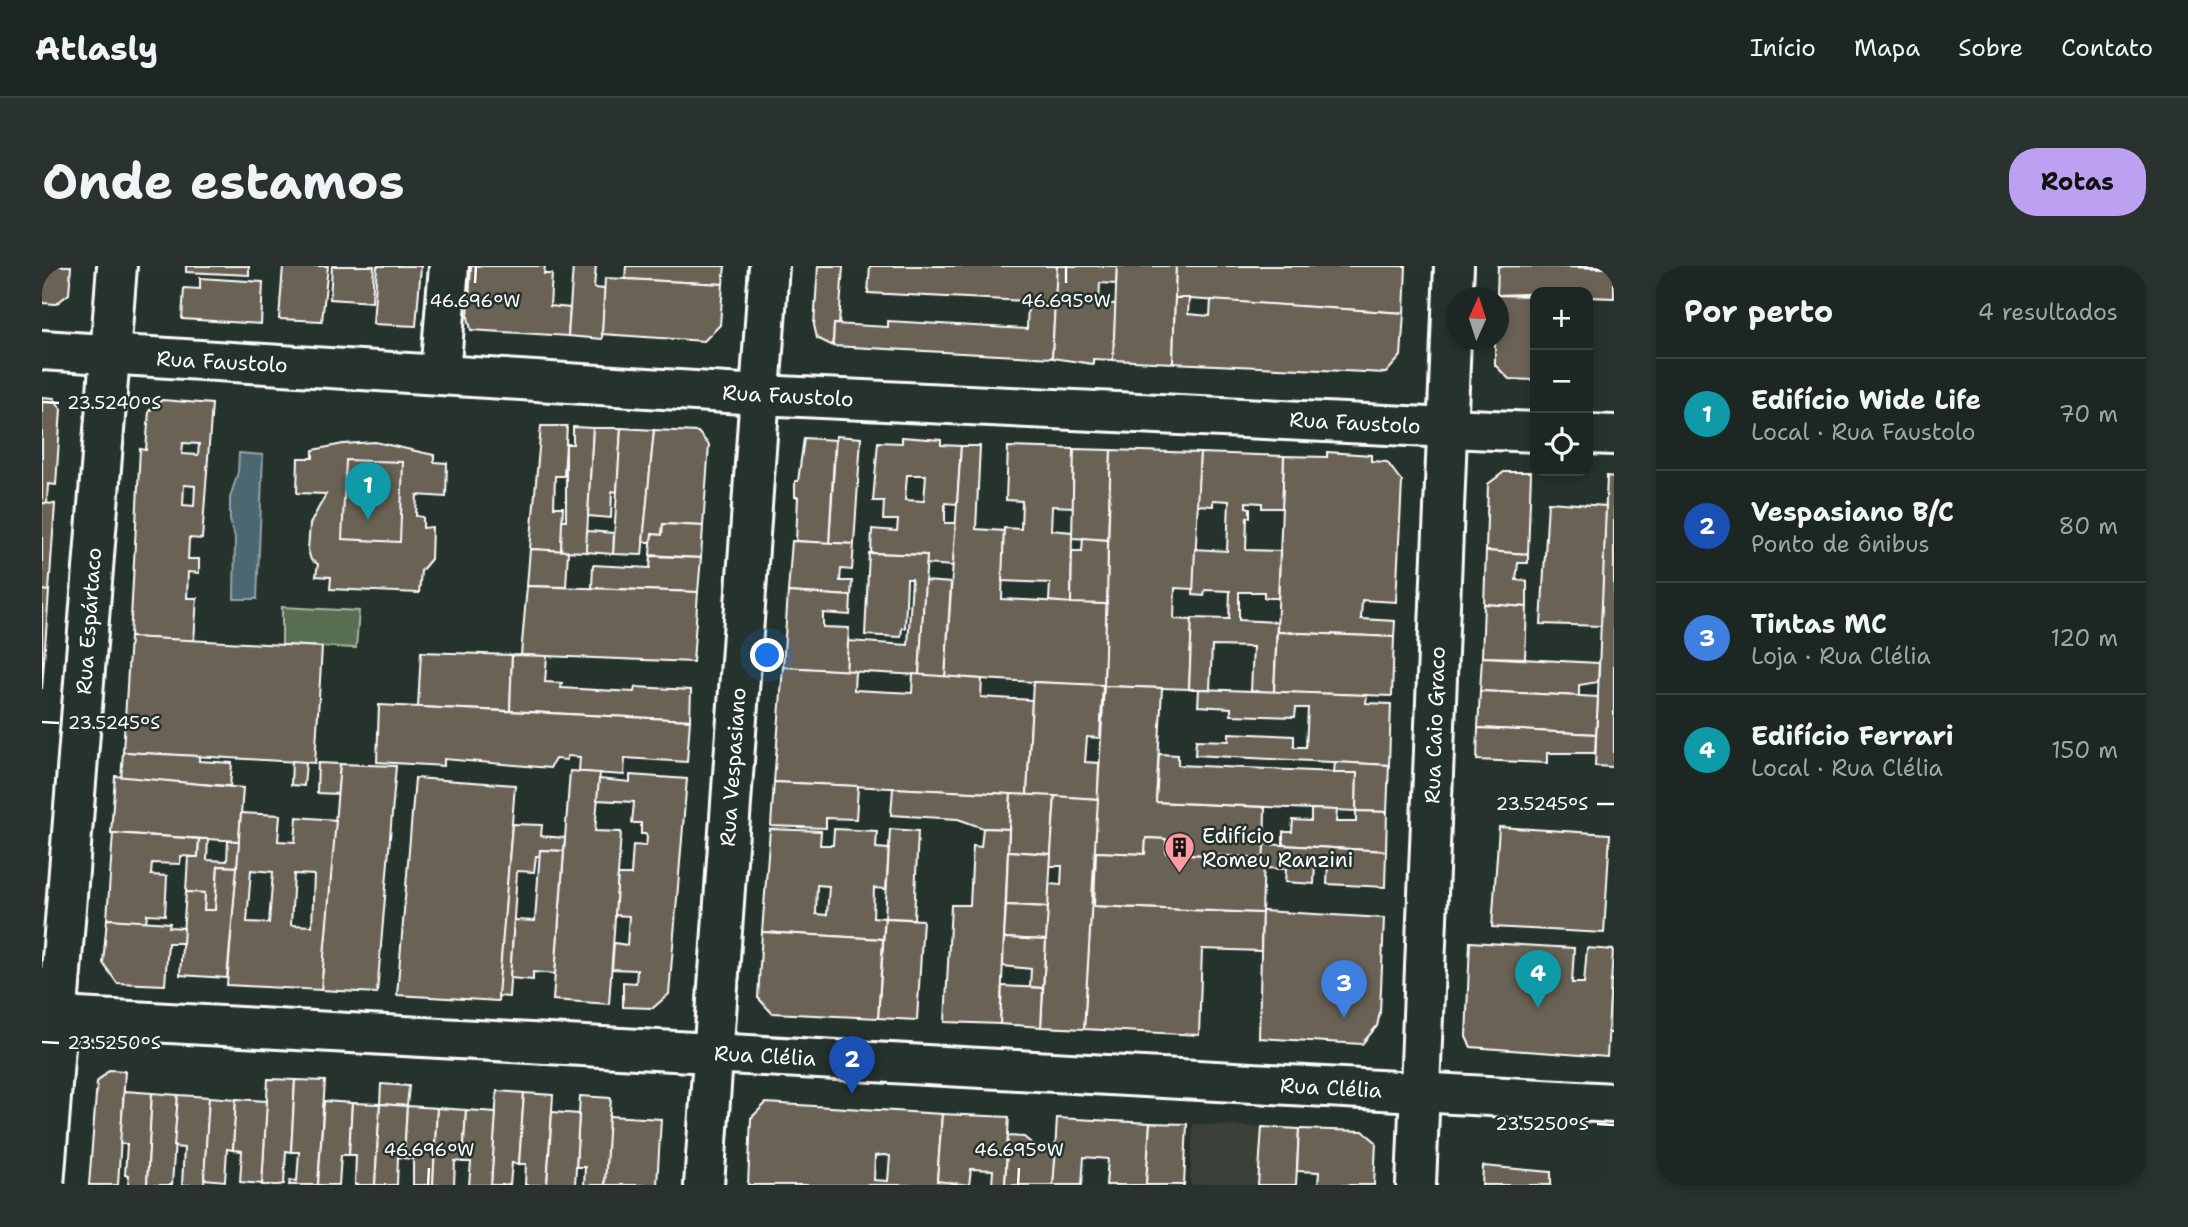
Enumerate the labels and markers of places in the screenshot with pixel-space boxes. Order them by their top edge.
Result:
pin: 1 [345,462,391,520]
place label: Edifício Romeu Ranzini [1202,822,1353,874]
building icon: Edifício Romeu Ranzini [1162,831,1196,875]
pin: 4 [1515,950,1561,1008]
pin: 3 [1321,960,1367,1018]
pin: 2 [829,1036,875,1094]

